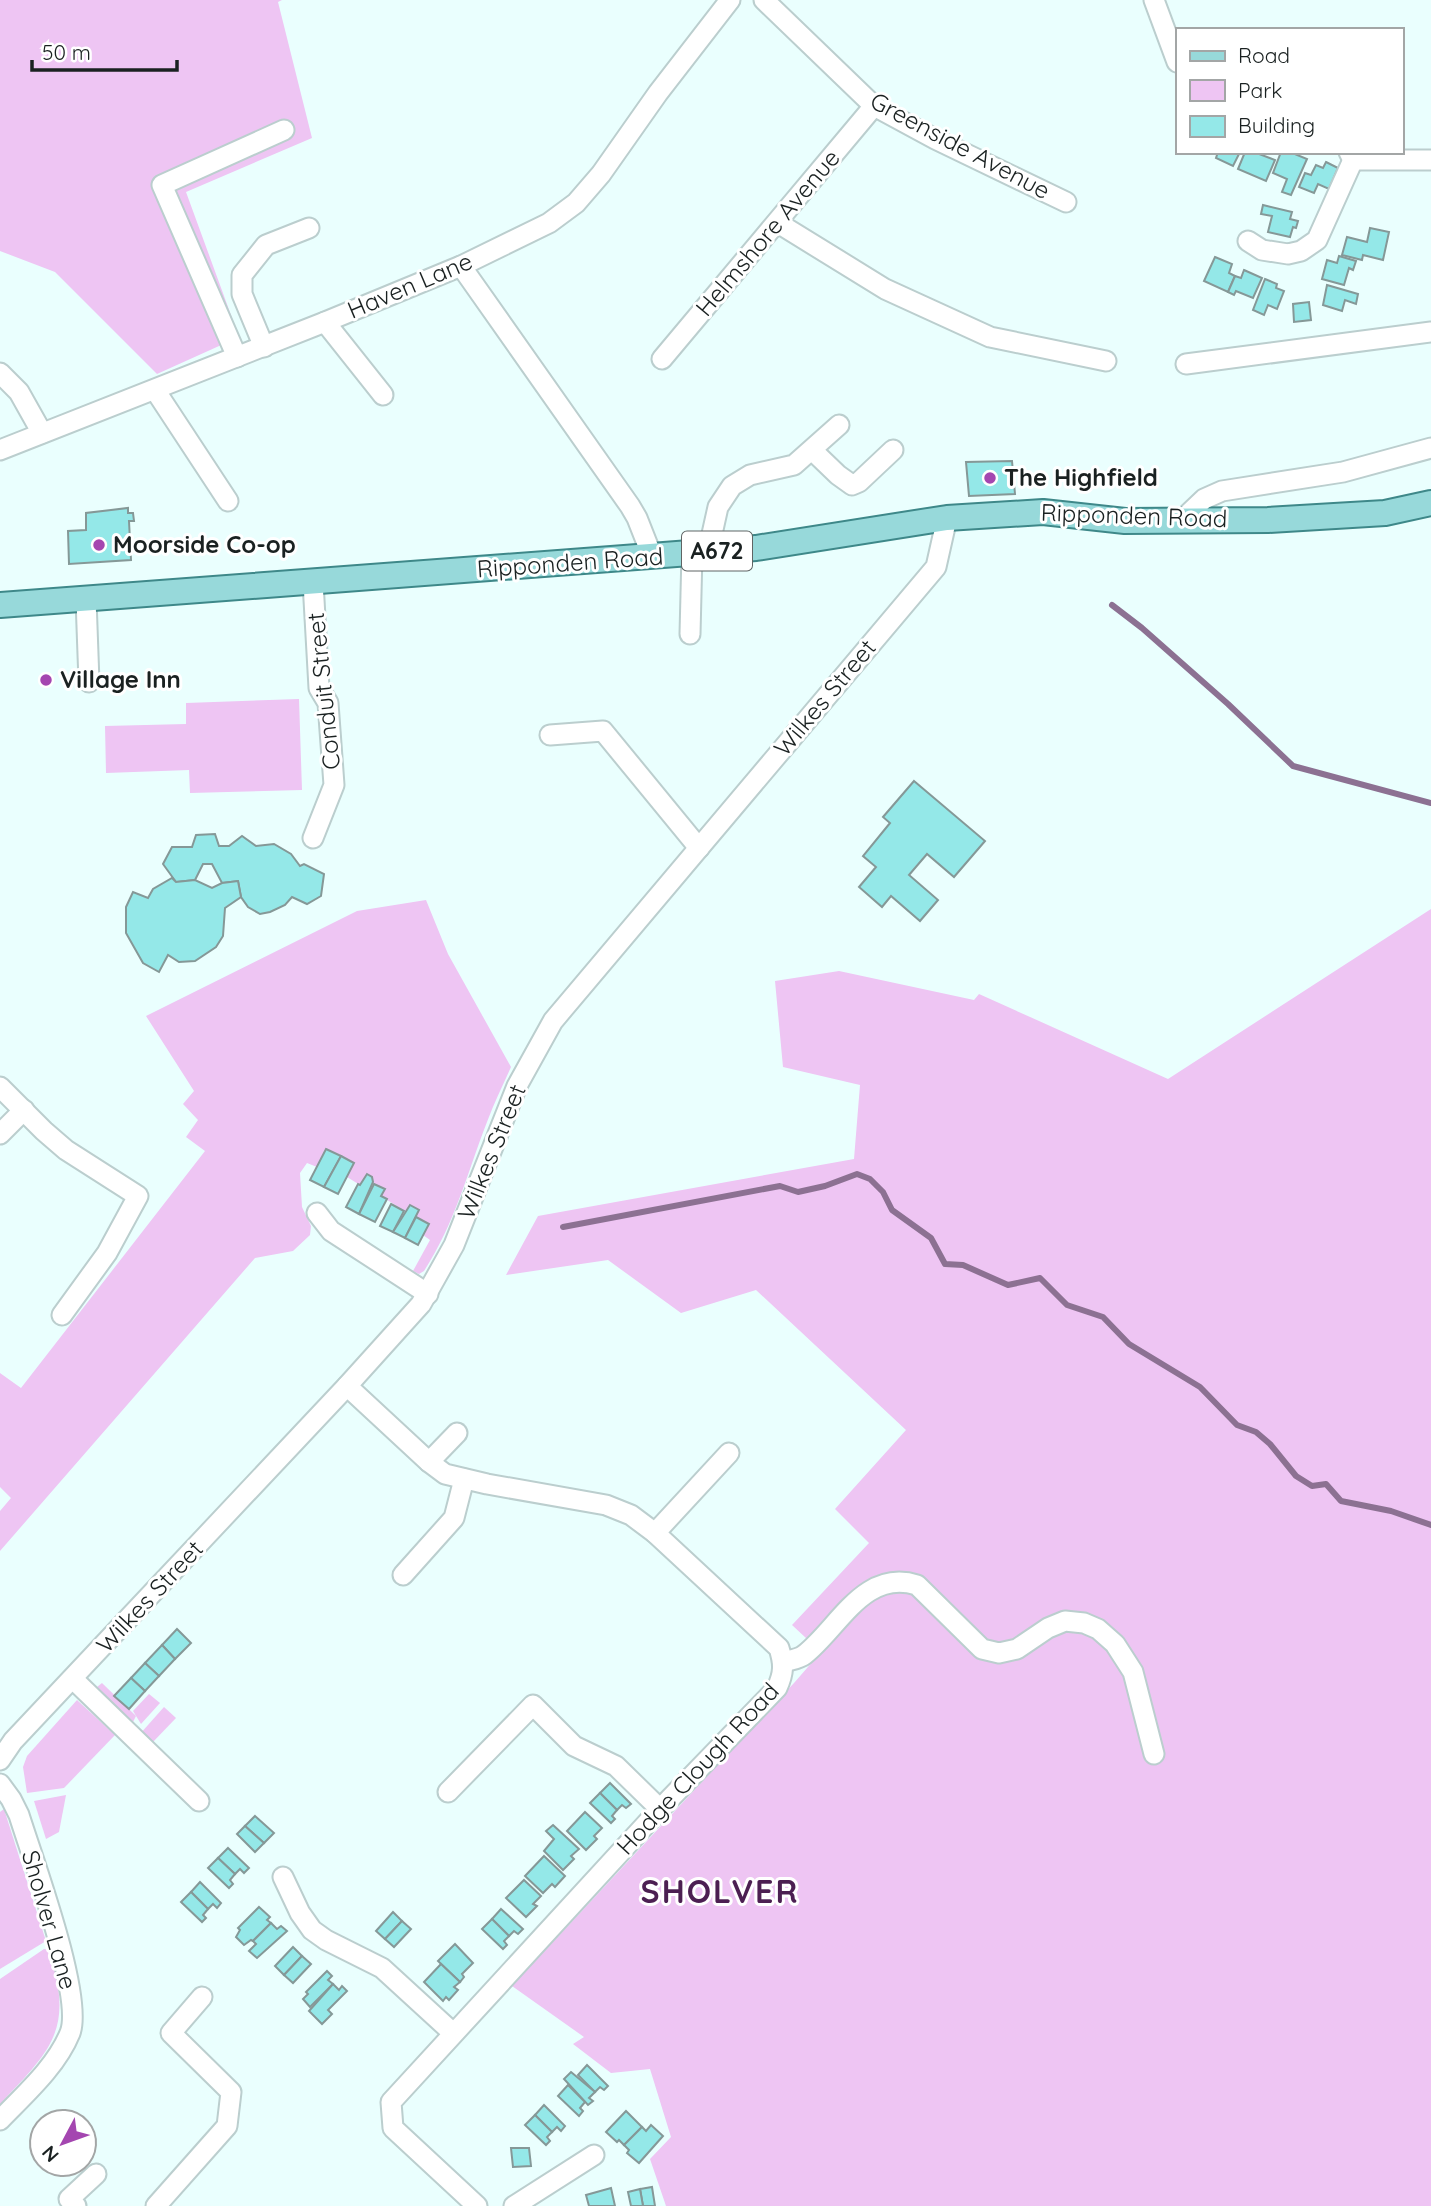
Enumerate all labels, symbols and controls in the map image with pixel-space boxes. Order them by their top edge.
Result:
scale bar [32,28,177,72]
legend [1176,28,1403,154]
text: 50 m [42,39,91,65]
text: Road [1238,42,1290,68]
text: Park [1238,77,1282,103]
street label: Greenside Avenue [865,85,1056,205]
text: Building [1238,112,1315,138]
street label: Helmshore Avenue [689,143,846,322]
street label: Haven Lane [343,245,477,325]
place label: The Highfield [1004,462,1158,492]
marker: The Highfield [982,470,998,486]
street label: Ripponden Road [1040,497,1228,533]
place label: Moorside Co-op [113,529,296,559]
road number: A672 [682,531,752,570]
marker: Moorside Co-op [91,537,107,553]
street label: Ripponden Road [476,541,664,583]
street label: Conduit Street [300,611,346,771]
street label: Wilkes Street [767,633,882,762]
place label: Village Inn [60,664,181,694]
marker: Village Inn [38,672,54,688]
street label: Wilkes Street [450,1080,532,1224]
street label: Wilkes Street [89,1534,209,1659]
street label: Hodge Clough Road [610,1676,785,1861]
street label: Sholver Lane [16,1847,84,1993]
district label: SHOLVER [641,1871,799,1911]
north arrow [28,2108,98,2178]
text: N [37,2141,64,2167]

